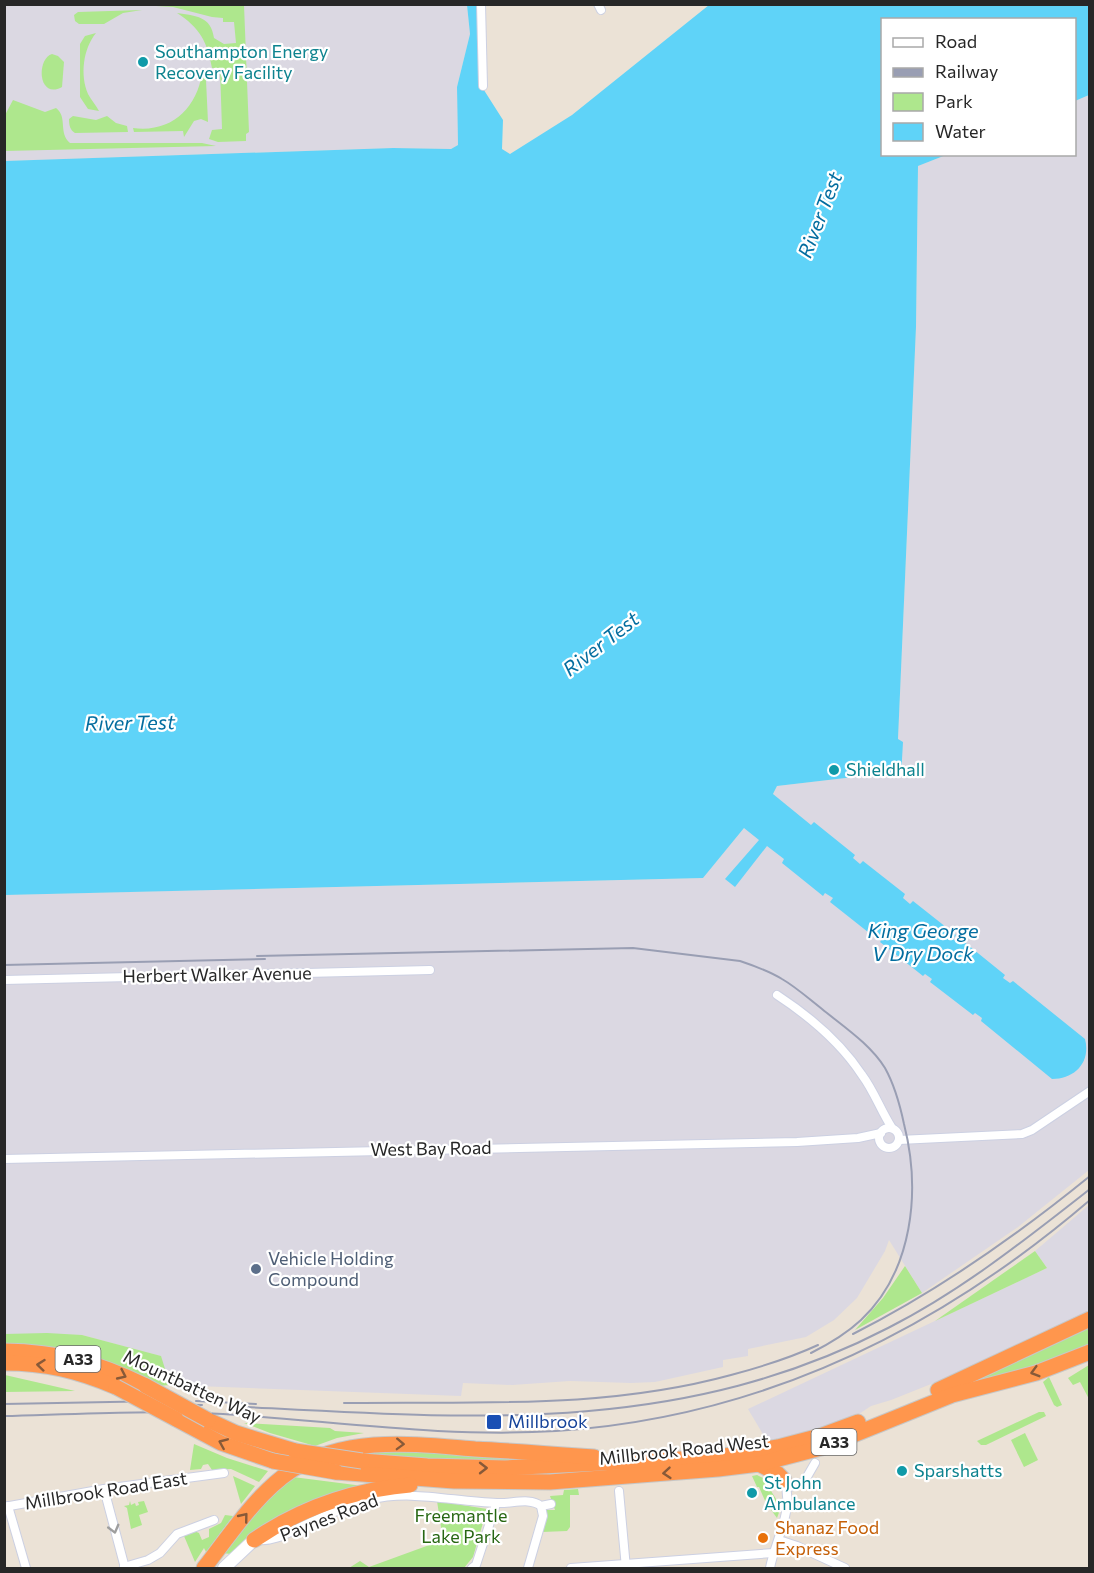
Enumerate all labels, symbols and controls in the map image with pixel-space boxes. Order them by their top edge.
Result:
legend [881,18,1076,156]
text: Road [935,30,977,52]
place label: Southampton Energy Recovery Facility [155,40,328,83]
marker: Southampton Energy Recovery Facility [136,55,150,69]
text: Railway [935,60,998,82]
text: Park [935,90,973,112]
text: Water [935,120,986,142]
water label: River Test [792,168,847,261]
water label: River Test [558,606,644,680]
water label: River Test [85,709,176,735]
place label: Shieldhall [846,758,925,780]
marker: Shieldhall [827,763,841,777]
water label: King George V Dry Dock [867,918,979,965]
street label: Herbert Walker Avenue [122,961,312,987]
street label: West Bay Road [370,1136,492,1160]
place label: Vehicle Holding Compound [268,1247,394,1290]
marker: Vehicle Holding Compound [249,1262,263,1276]
street label: Mountbatten Way [120,1345,265,1428]
road number: A33 [56,1346,100,1372]
one-way arrow [36,1359,46,1372]
one-way arrow [1030,1365,1040,1378]
one-way arrow [116,1368,127,1380]
place label: Millbrook [508,1410,588,1432]
marker: Millbrook [485,1413,503,1431]
street label: Millbrook Road West [598,1429,770,1469]
road number: A33 [812,1429,856,1455]
one-way arrow [395,1438,404,1450]
one-way arrow [218,1439,229,1451]
place label: Sparshatts [914,1459,1002,1481]
one-way arrow [479,1462,488,1474]
marker: Sparshatts [895,1464,909,1478]
street label: Millbrook Road East [23,1466,189,1514]
one-way arrow [662,1466,671,1479]
place label: St John Ambulance [764,1471,856,1514]
marker: St John Ambulance [745,1486,759,1500]
street label: Paynes Road [276,1488,381,1546]
park label: Freemantle Lake Park [415,1504,507,1547]
one-way arrow [237,1513,248,1524]
place label: Shanaz Food Express [775,1516,879,1559]
one-way arrow [107,1523,119,1534]
marker: Shanaz Food Express [756,1531,770,1545]

